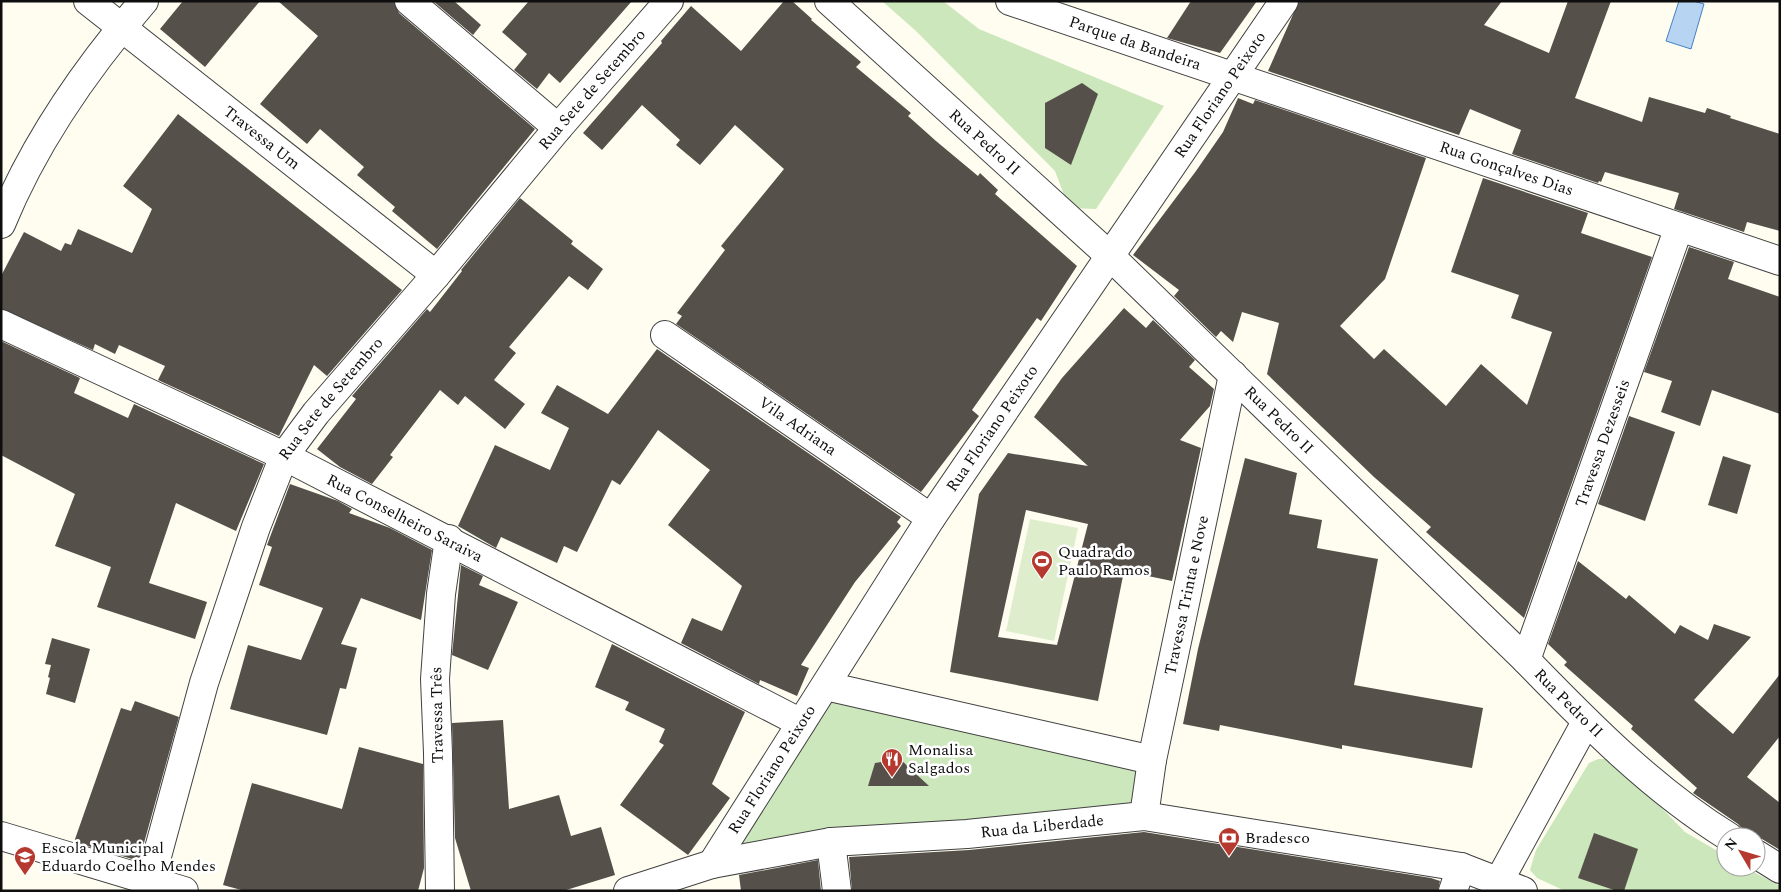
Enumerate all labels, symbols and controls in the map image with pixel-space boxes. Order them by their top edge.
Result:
street label: Parque da Bandeira [1066,10,1205,77]
street label: Rua Sete de Setembro [533,23,652,155]
street label: Rua Floriano Peixoto [1168,27,1272,163]
street label: Travessa Um [218,100,305,176]
street label: Rua Pedro II [943,103,1026,181]
street label: Rua Gonçalves Dias [1436,135,1577,202]
street label: Rua Sete de Setembro [273,332,389,465]
street label: Rua Floriano Peixoto [940,360,1044,497]
street label: Travessa Dezesseis [1569,376,1636,511]
street label: Rua Pedro II [1239,380,1319,460]
street label: Vila Adriana [754,391,842,462]
street label: Rua Conselheiro Saraiva [322,468,487,569]
street label: Travessa Trinta e Nove [1158,513,1215,677]
place label: Quadra do Paulo Ramos [1058,540,1150,582]
sports icon: Quadra do Paulo Ramos [1030,549,1054,580]
street label: Rua Pedro II [1528,663,1609,743]
street label: Travessa Três [424,666,450,764]
street label: Rua Floriano Peixoto [722,700,822,839]
place label: Monalisa Salgados [908,738,974,780]
restaurant icon: Monalisa Salgados [880,747,904,778]
street label: Rua da Liberdade [979,808,1105,845]
bank icon: Bradesco [1217,826,1241,857]
place label: Bradesco [1245,826,1310,850]
north arrow [1716,827,1766,877]
text: N [1719,833,1743,855]
place label: Escola Municipal Eduardo Coelho Mendes [41,836,216,878]
school or university icon: Escola Municipal Eduardo Coelho Mendes [13,845,37,876]

